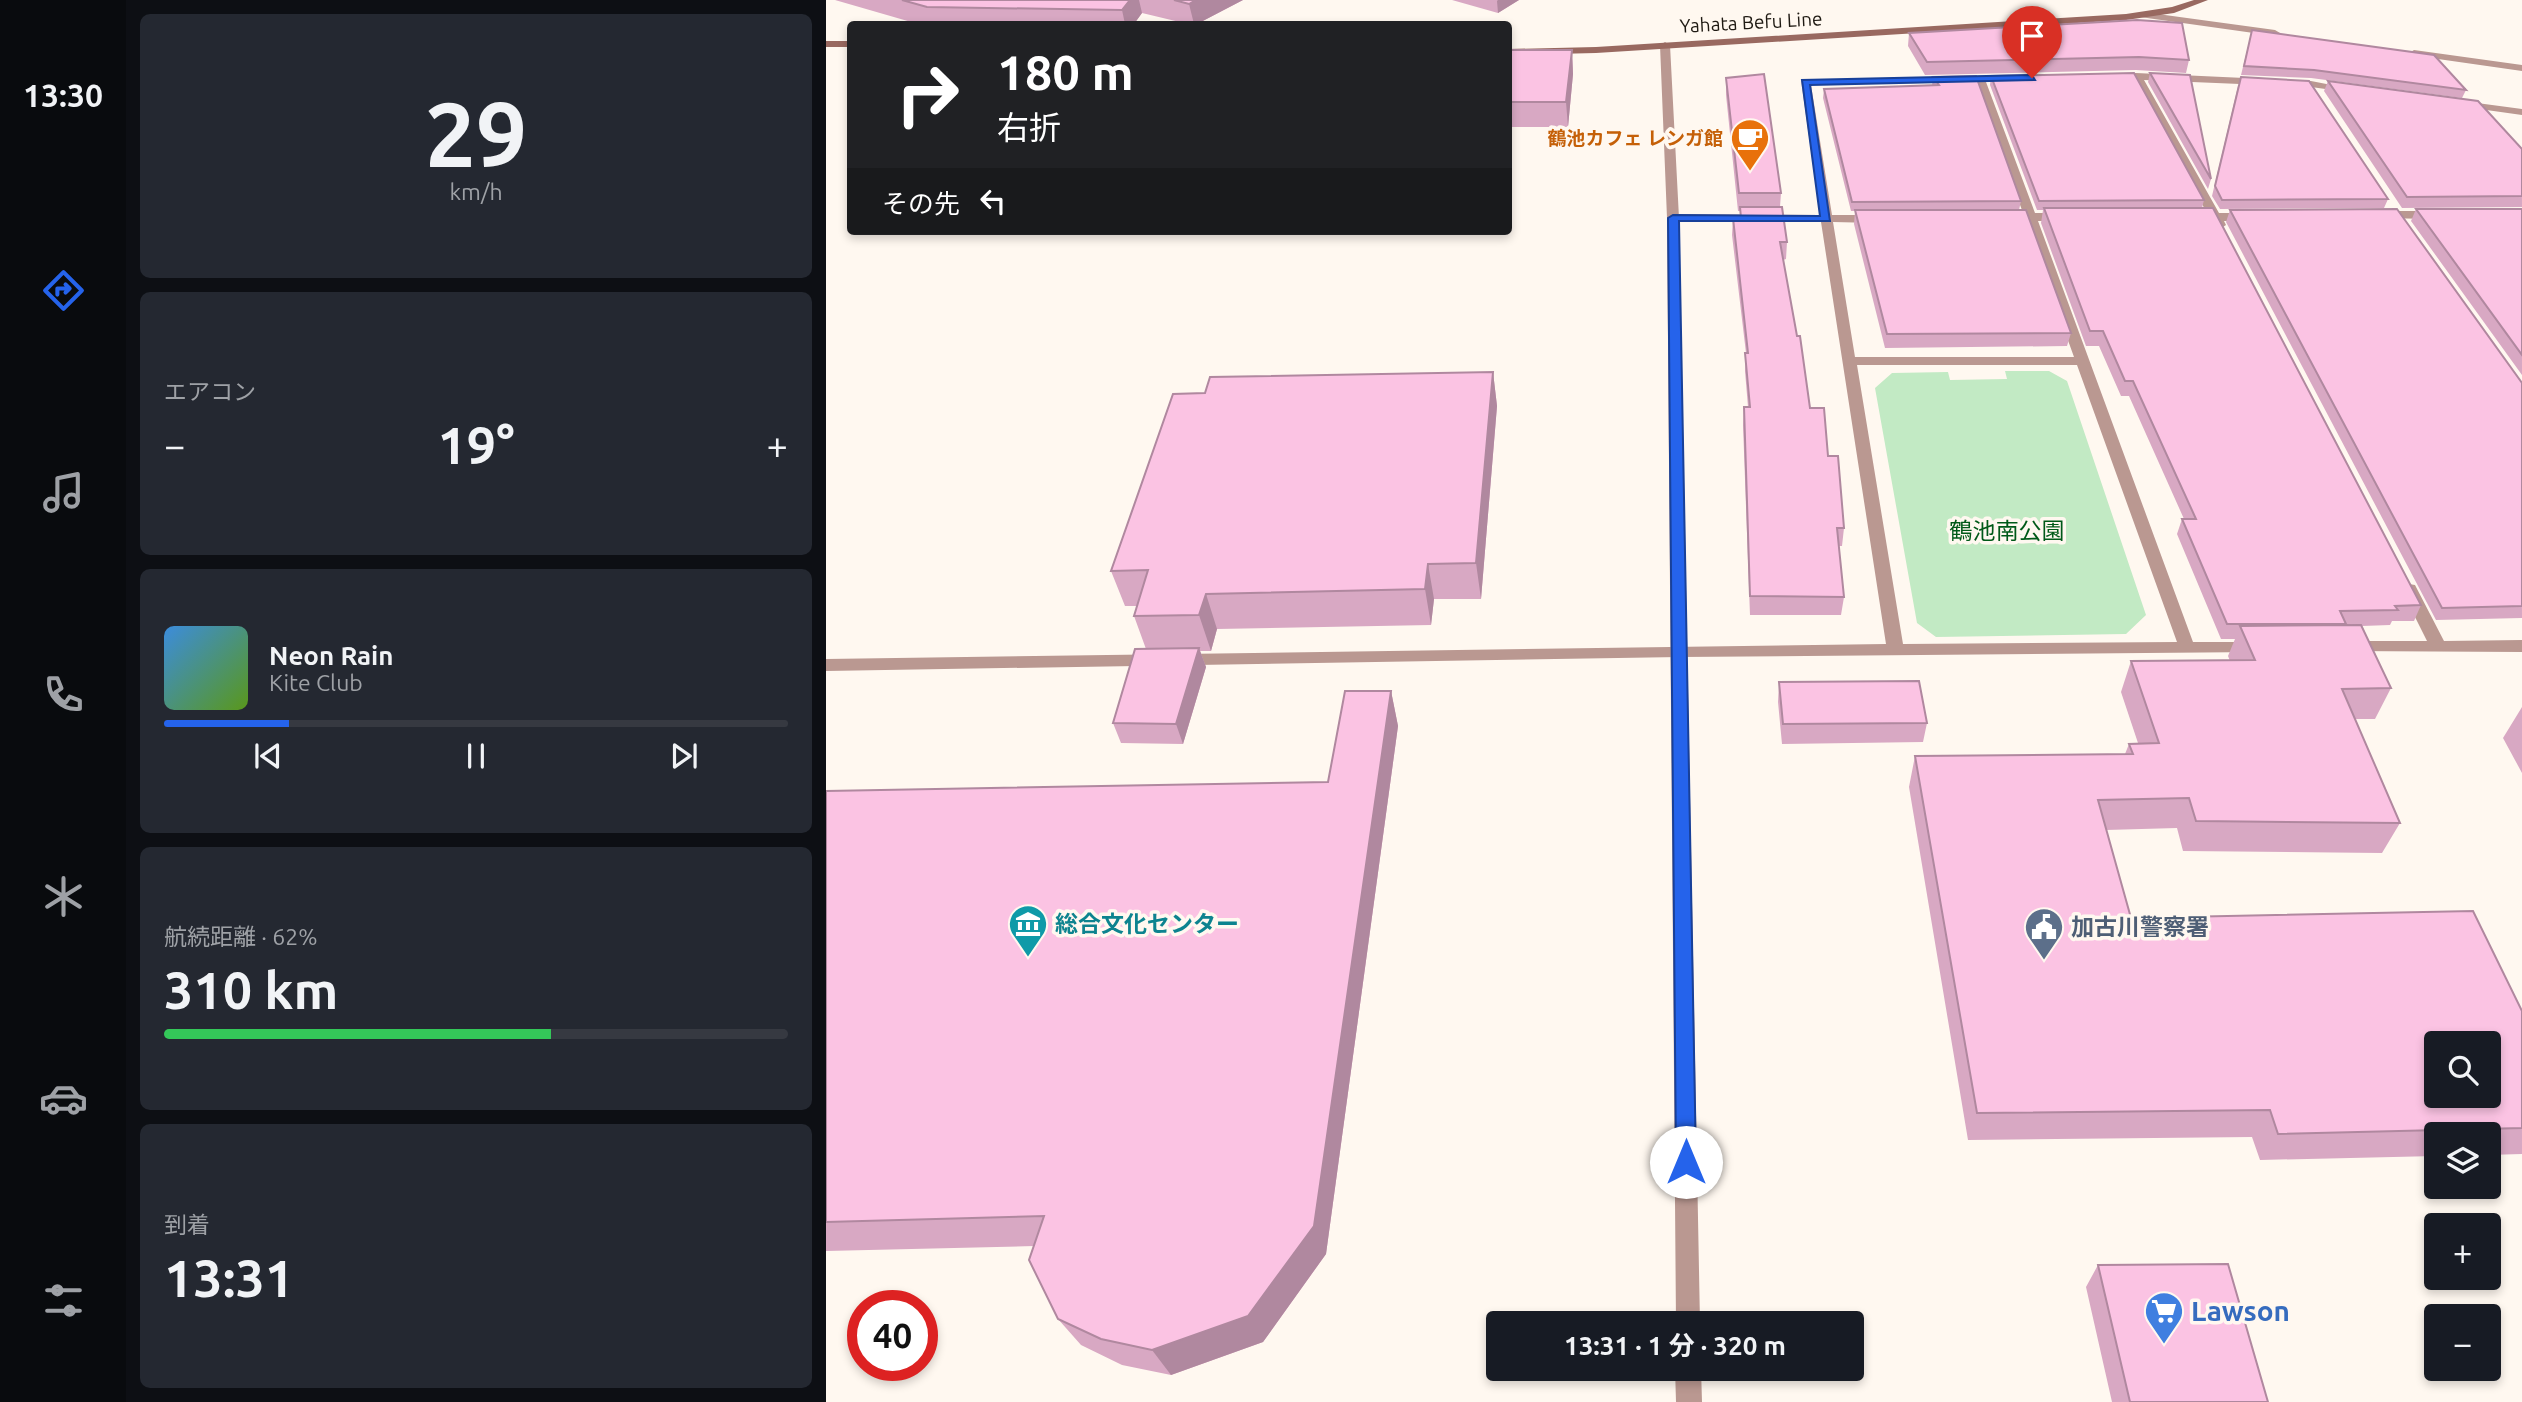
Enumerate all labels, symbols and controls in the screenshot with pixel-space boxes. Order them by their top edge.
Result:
pin [2002,6,2062,78]
street label: Yahata Befu Line [1679,7,1823,37]
icon: arrive [2013,17,2051,55]
text: 180 m [997,44,1134,99]
icon: right [882,49,973,140]
text: 13:30 [23,77,103,113]
text: 29 [425,82,527,184]
text: 右折 [997,109,1061,145]
cafe icon: 鶴池カフェ レンガ館 [1729,117,1771,172]
place label: 鶴池カフェ レンガ館 [1547,127,1723,149]
text: km/h [449,179,503,204]
icon: left [974,182,1012,220]
text: その先 [882,189,960,218]
icon: directions [39,266,88,315]
text: エアコン [164,379,256,404]
text: 19° [437,416,515,474]
text: − [164,424,185,466]
text: + [767,424,788,466]
icon: music [39,468,88,517]
park label: 鶴池南公園 [1950,518,2065,543]
text: Neon Rain [269,641,394,670]
icon: phone [39,670,88,719]
text: Kite Club [269,670,363,695]
icon: previous [249,737,287,775]
icon: pause [457,737,495,775]
icon: next [665,737,703,775]
icon: climate [39,872,88,921]
museum icon: 総合文化センター [1007,903,1049,958]
public building icon: 加古川警察署 [2023,906,2065,961]
place label: 総合文化センター [1055,911,1239,936]
place label: 加古川警察署 [2071,914,2209,939]
text: 航続距離 · 62% [164,924,317,949]
text: 310 km [164,961,338,1019]
map controls [2424,1031,2501,1381]
button: search [2424,1031,2501,1108]
icon: car [39,1074,88,1123]
button: layers [2424,1122,2501,1199]
position arrow [1649,1125,1723,1199]
text: 到着 [164,1212,210,1237]
button: + [2424,1213,2501,1290]
text: 13:31 [164,1249,294,1307]
icon: filters [39,1276,88,1325]
speed limit sign: 40 [847,1290,938,1381]
supermarket icon: Lawson [2143,1290,2185,1345]
place label: Lawson [2191,1295,2290,1326]
button: − [2424,1304,2501,1381]
text: 13:31 · 1 分 · 320 m [1564,1331,1786,1360]

